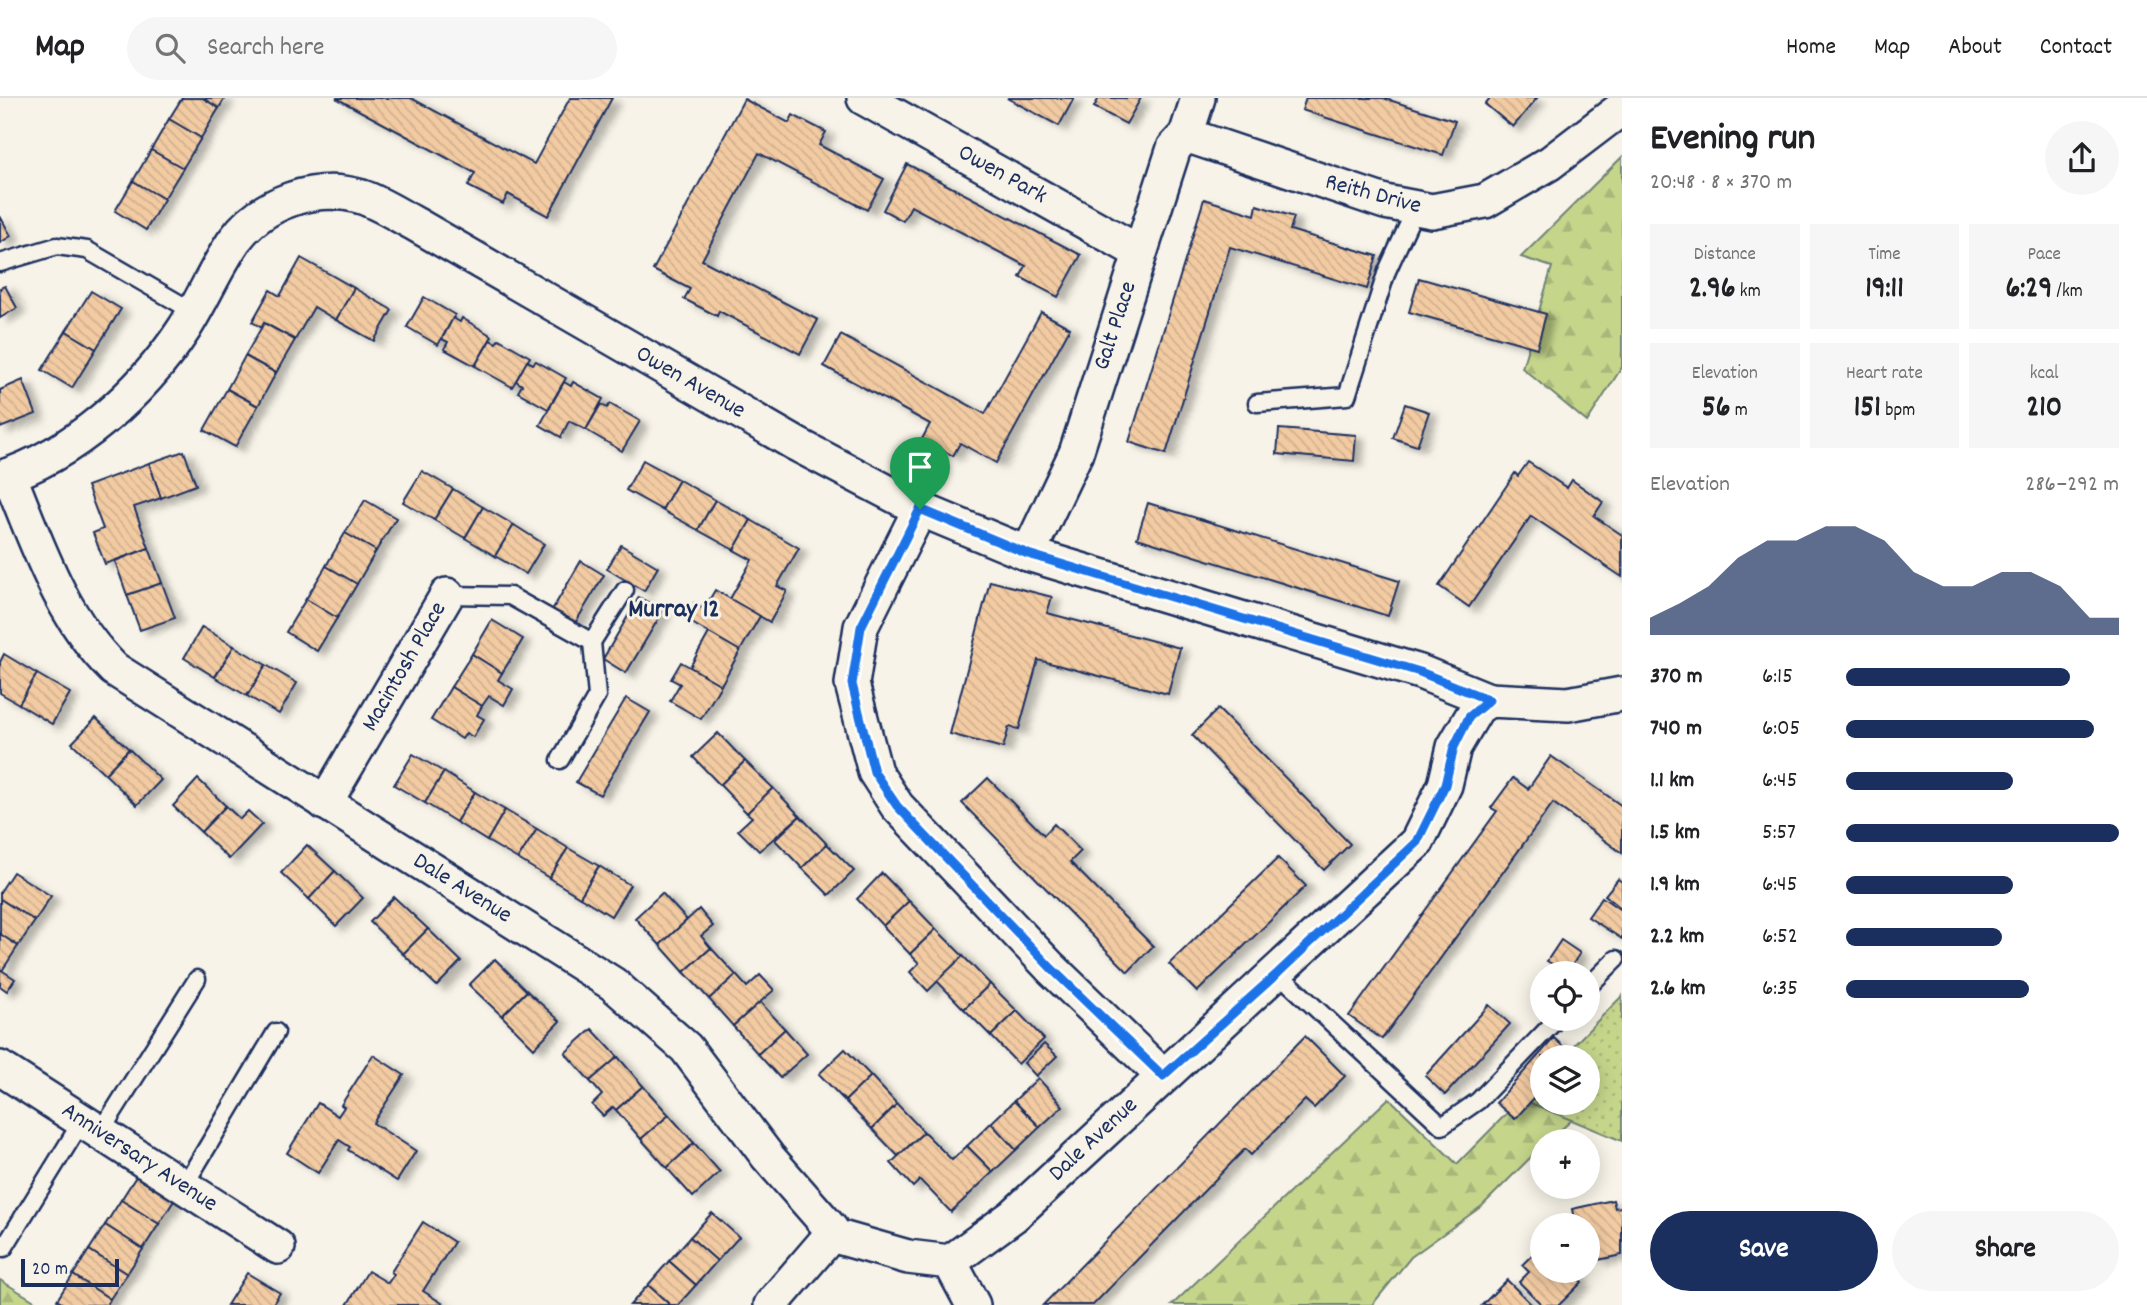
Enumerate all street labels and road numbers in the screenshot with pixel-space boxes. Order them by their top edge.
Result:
street label: Owen Park [951,137,1053,213]
street label: Reith Drive [1321,166,1425,224]
street label: Galt Place [1086,277,1146,375]
street label: Owen Avenue [629,338,751,428]
street label: Macintosh Place [354,596,456,738]
street label: Dale Avenue [406,845,518,933]
street label: Dale Avenue [1042,1090,1146,1190]
street label: Anniversary Avenue [54,1095,224,1221]

